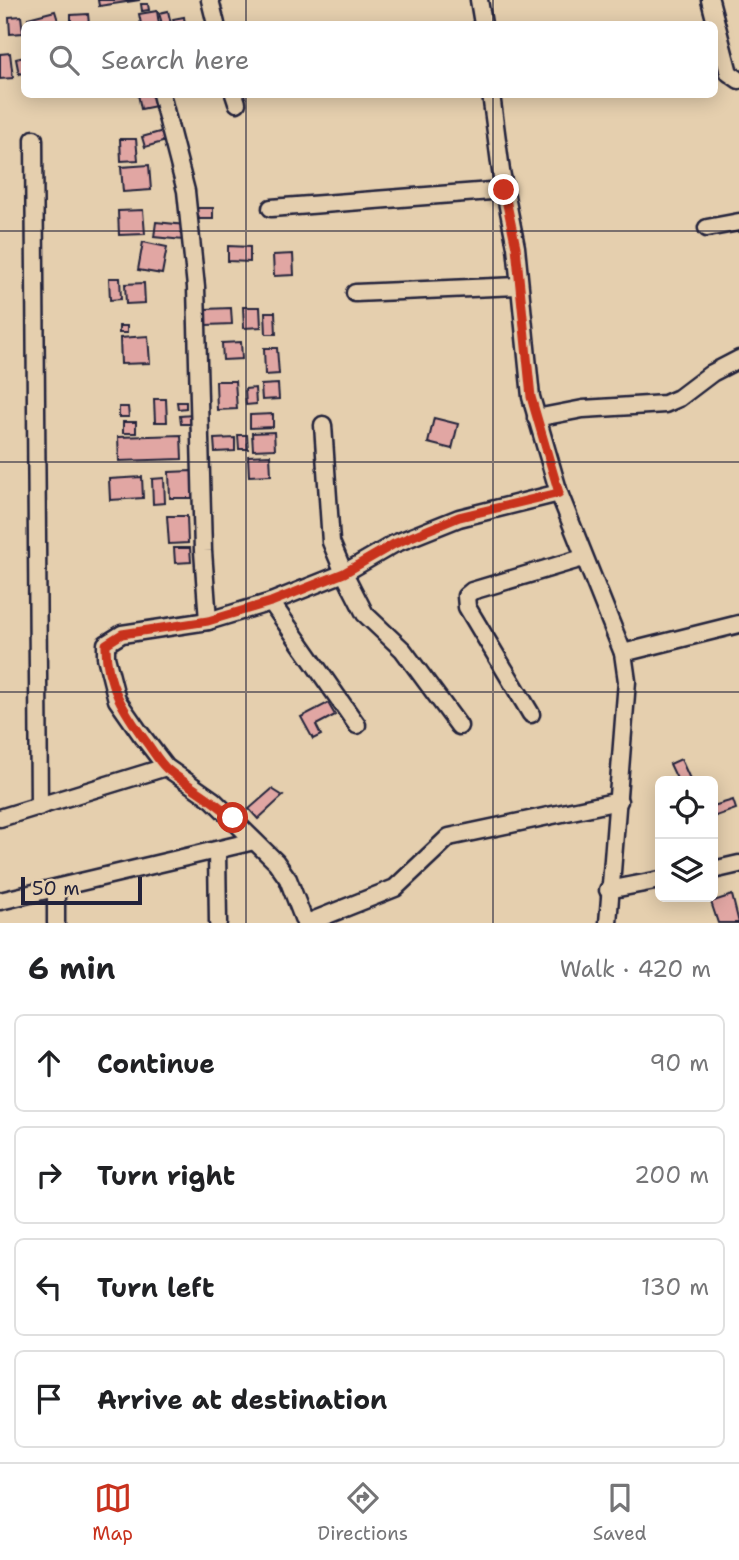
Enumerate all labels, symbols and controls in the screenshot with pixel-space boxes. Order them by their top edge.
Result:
search box [21,21,718,98]
icon: search [45,41,83,79]
text: Search here [101,42,250,77]
route end [488,174,519,205]
map controls [655,776,718,902]
button: locate [655,776,718,839]
route start [217,802,248,833]
button: layers [655,839,718,902]
scale bar [21,874,142,906]
text: 50 m [32,876,80,901]
text: 6 min [28,948,115,989]
text: Walk · 420 m [560,954,711,984]
icon: ahead [30,1044,68,1082]
text: Continue [97,1046,215,1081]
text: 90 m [649,1048,709,1078]
icon: right [30,1156,68,1194]
text: Turn right [97,1158,235,1193]
text: 200 m [634,1160,709,1190]
icon: left [30,1268,68,1306]
text: Turn left [97,1270,214,1305]
text: 130 m [641,1272,709,1302]
icon: arrive [30,1380,68,1418]
text: Arrive at destination [97,1382,387,1417]
tab: Map [92,1479,133,1546]
tab: Directions [318,1479,408,1546]
tab: Saved [593,1479,647,1546]

